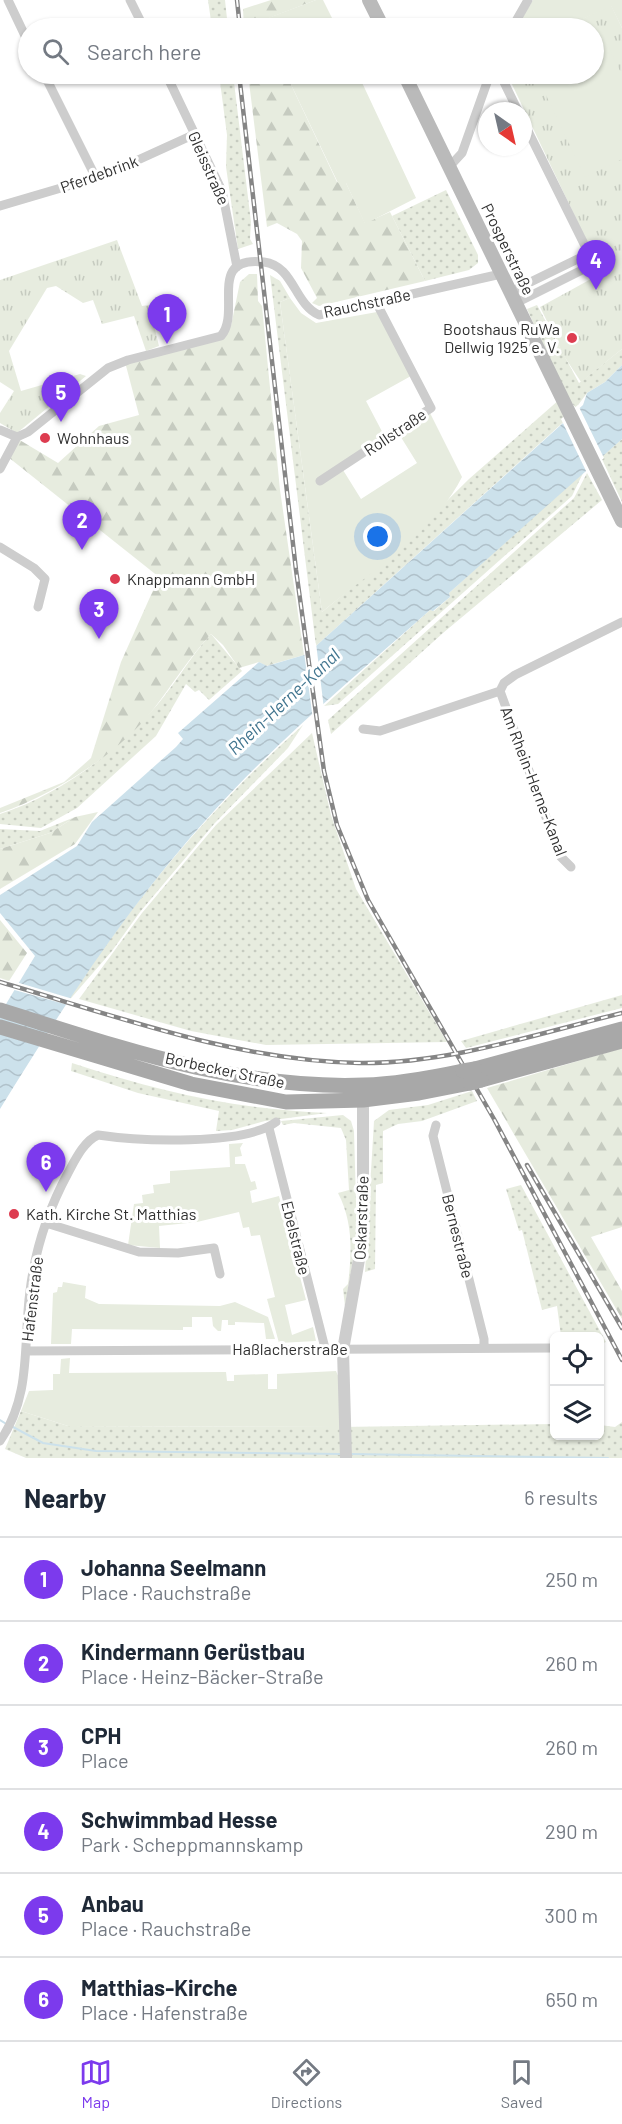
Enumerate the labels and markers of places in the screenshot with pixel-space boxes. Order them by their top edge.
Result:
pin: 4 [576,240,616,290]
pin: 1 [148,294,186,344]
place label: Bootshaus RuWa Dellwig 1925 e. V. [443,319,560,356]
marker: Bootshaus RuWa Dellwig 1925 e. V. [565,331,579,345]
pin: 5 [42,372,80,422]
place label: Wohnhaus [57,428,129,447]
marker: Wohnhaus [38,431,52,445]
pin: 2 [62,500,101,550]
place label: Knappmann GmbH [127,569,255,588]
marker: Knappmann GmbH [108,572,122,586]
pin: 3 [80,590,118,639]
pin: 6 [26,1142,66,1192]
place label: Kath. Kirche St. Matthias [26,1204,196,1223]
marker: Kath. Kirche St. Matthias [7,1207,21,1221]

